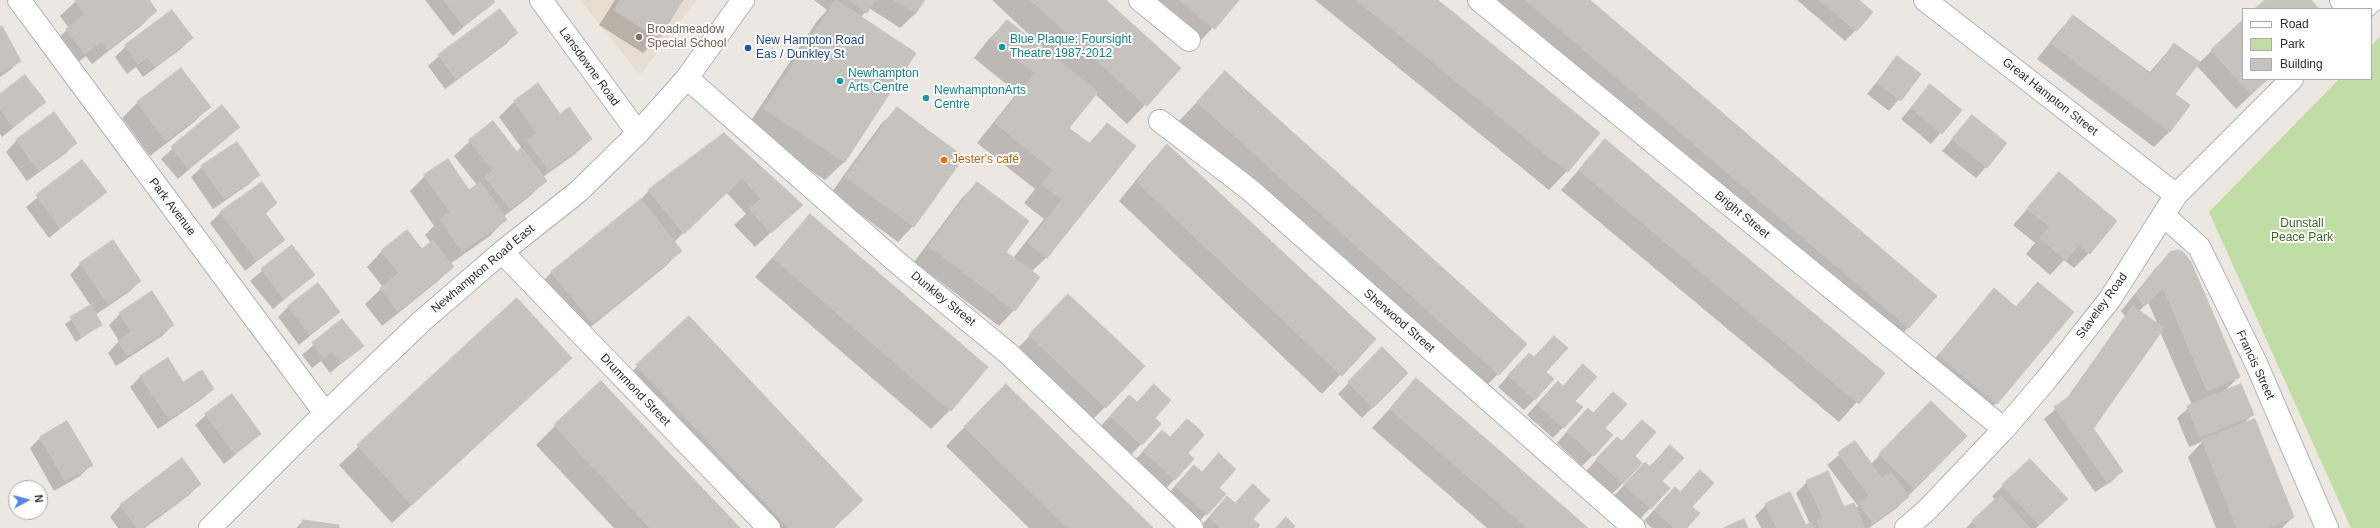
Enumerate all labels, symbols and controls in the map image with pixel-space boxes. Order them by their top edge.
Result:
legend [2242,8,2372,80]
text: Road [2280,17,2309,31]
place label: Broadmeadow Special School [647,23,726,51]
street label: Lansdowne Road [556,25,622,109]
marker: Broadmeadow Special School [634,32,644,42]
place label: Blue Plaque: Foursight Theatre 1987-2012 [1010,33,1131,61]
place label: New Hampton Road Eas / Dunkley St [756,34,864,62]
text: Park [2280,37,2305,51]
marker: Blue Plaque: Foursight Theatre 1987-2012 [997,42,1007,52]
marker: New Hampton Road Eas / Dunkley St [743,43,753,53]
street label: Great Hampton Street [1999,55,2101,139]
text: Building [2280,57,2323,71]
place label: Newhampton Arts Centre [848,67,919,95]
marker: Newhampton Arts Centre [835,76,845,86]
place label: NewhamptonArts Centre [934,84,1026,112]
marker: NewhamptonArts Centre [921,93,931,103]
place label: Jester's café [952,153,1019,167]
marker: Jester's café [939,155,949,165]
street label: Park Avenue [146,175,198,239]
street label: Bright Street [1712,188,1772,242]
park label: Dunstall Peace Park [2271,217,2333,245]
street label: Newhampton Road East [429,222,537,316]
street label: Dunkley Street [908,269,978,329]
street label: Staveley Road [2073,270,2131,342]
street label: Sherwood Street [1361,286,1437,356]
street label: Francis Street [2233,328,2277,402]
street label: Drummond Street [597,351,673,429]
north arrow [8,480,48,520]
text: N [32,494,45,503]

